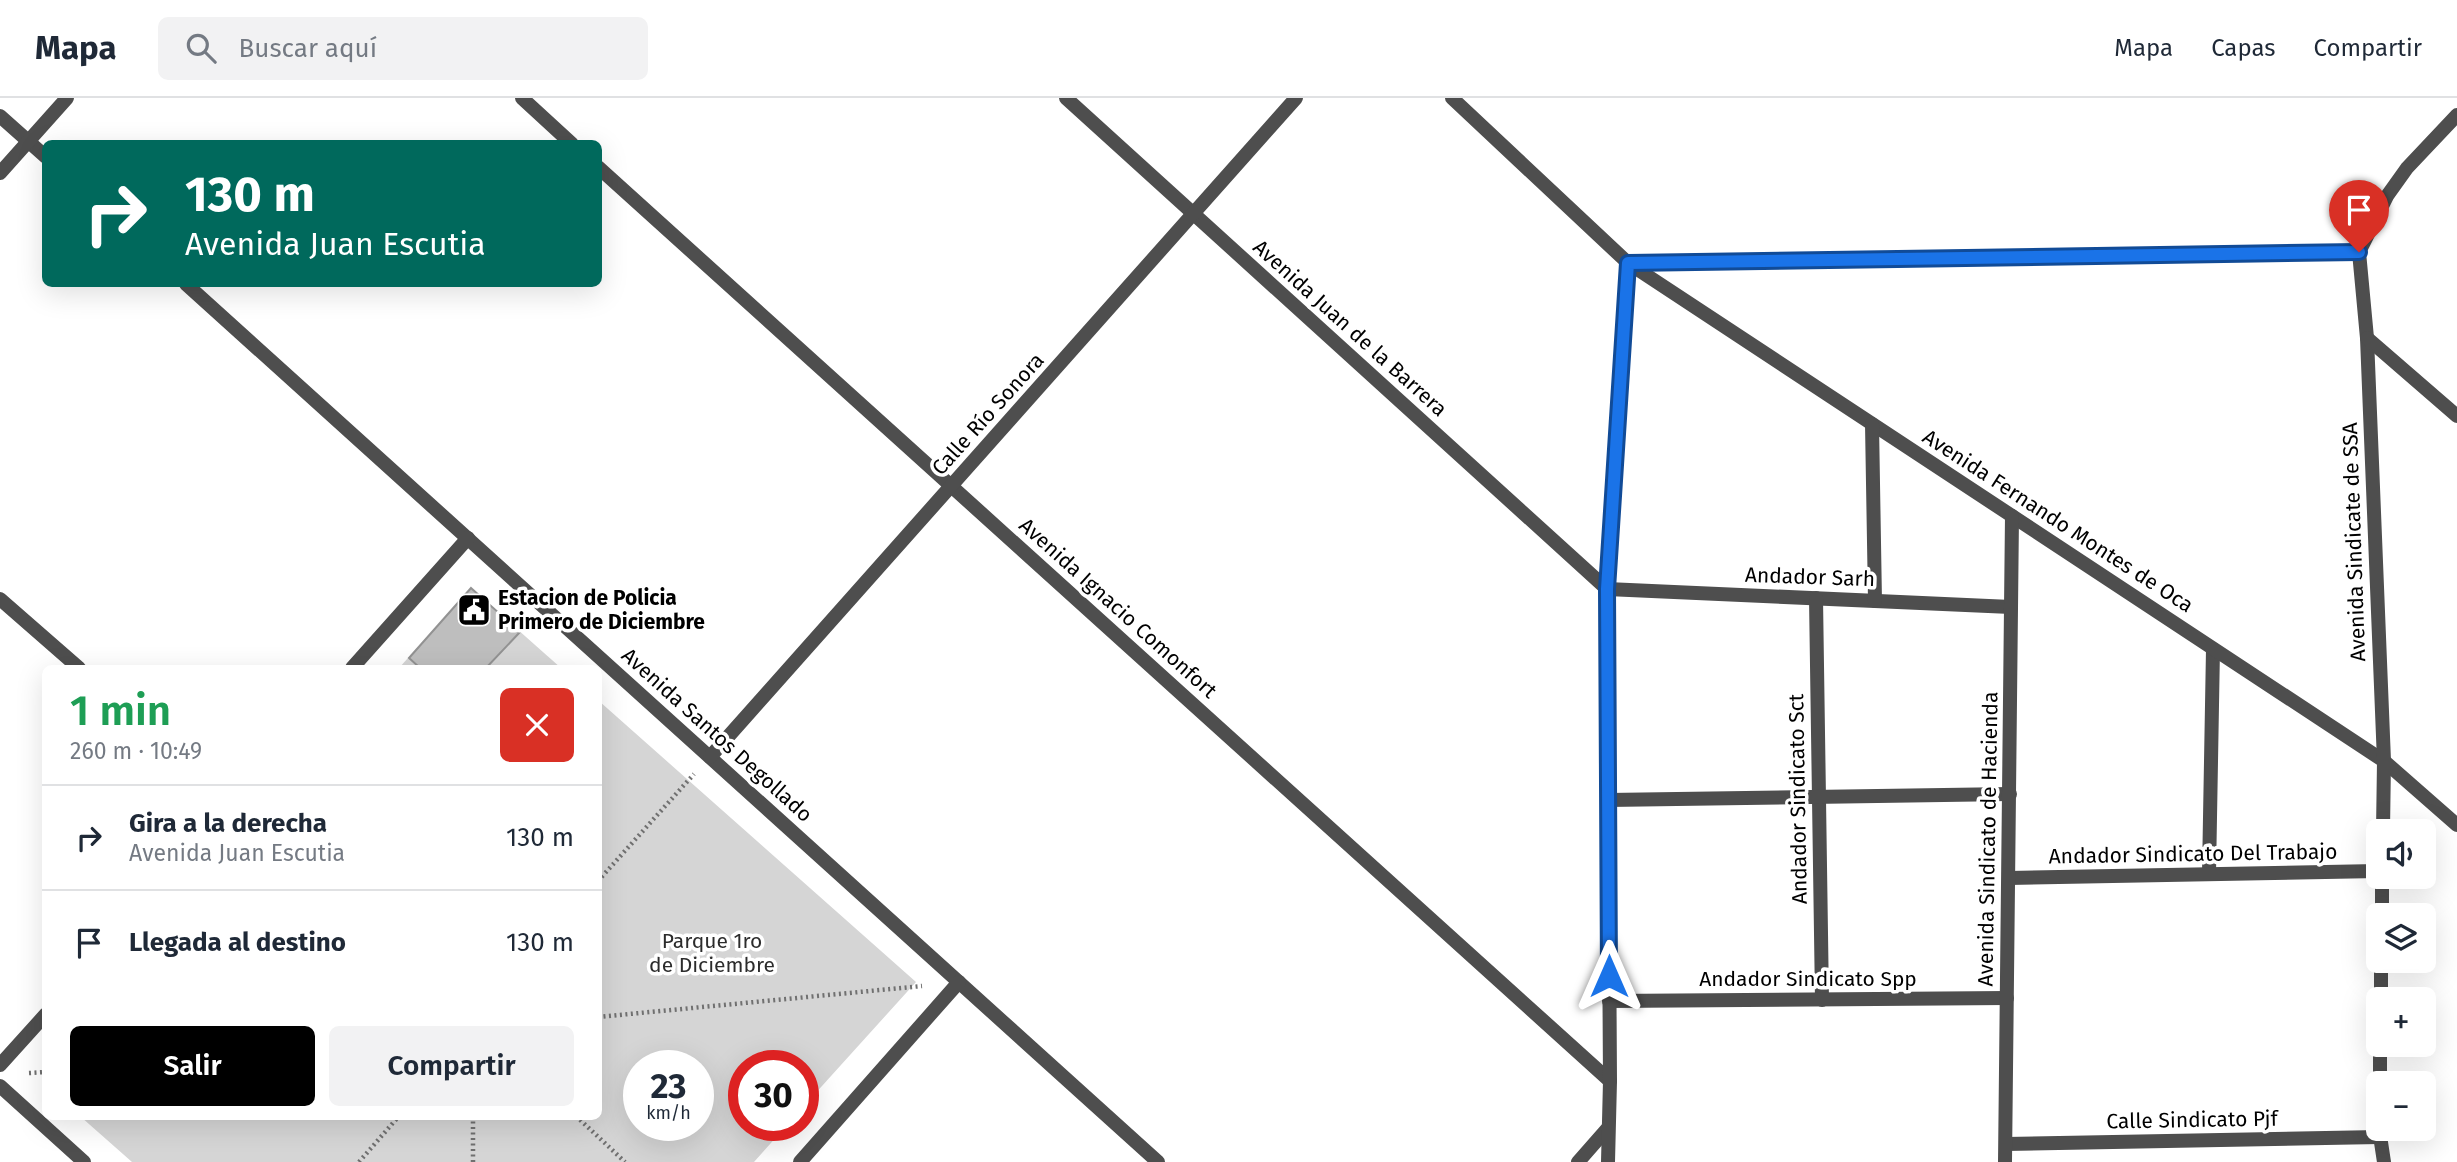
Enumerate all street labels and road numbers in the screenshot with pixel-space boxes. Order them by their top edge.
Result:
street label: Avenida Juan de la Barrera [1248,234,1452,422]
street label: Calle Río Sonora [926,348,1050,480]
street label: Avenida Sindicate de SSA [2337,422,2371,662]
street label: Avenida Fernando Montes de Oca [1918,424,2198,618]
street label: Avenida Ignacio Comonfort [1014,512,1223,704]
street label: Andador Sarh [1745,562,1875,592]
street label: Avenida Santos Degollado [616,642,818,828]
street label: Avenida Sindicato de Hacienda [1972,691,2004,987]
street label: Andador Sindicato Sct [1783,693,1813,904]
street label: Andador Sindicato Del Trabajo [2048,838,2338,870]
street label: Andador Sindicato Spp [1699,966,1917,992]
street label: Calle Sindicato Pjf [2106,1105,2280,1134]

